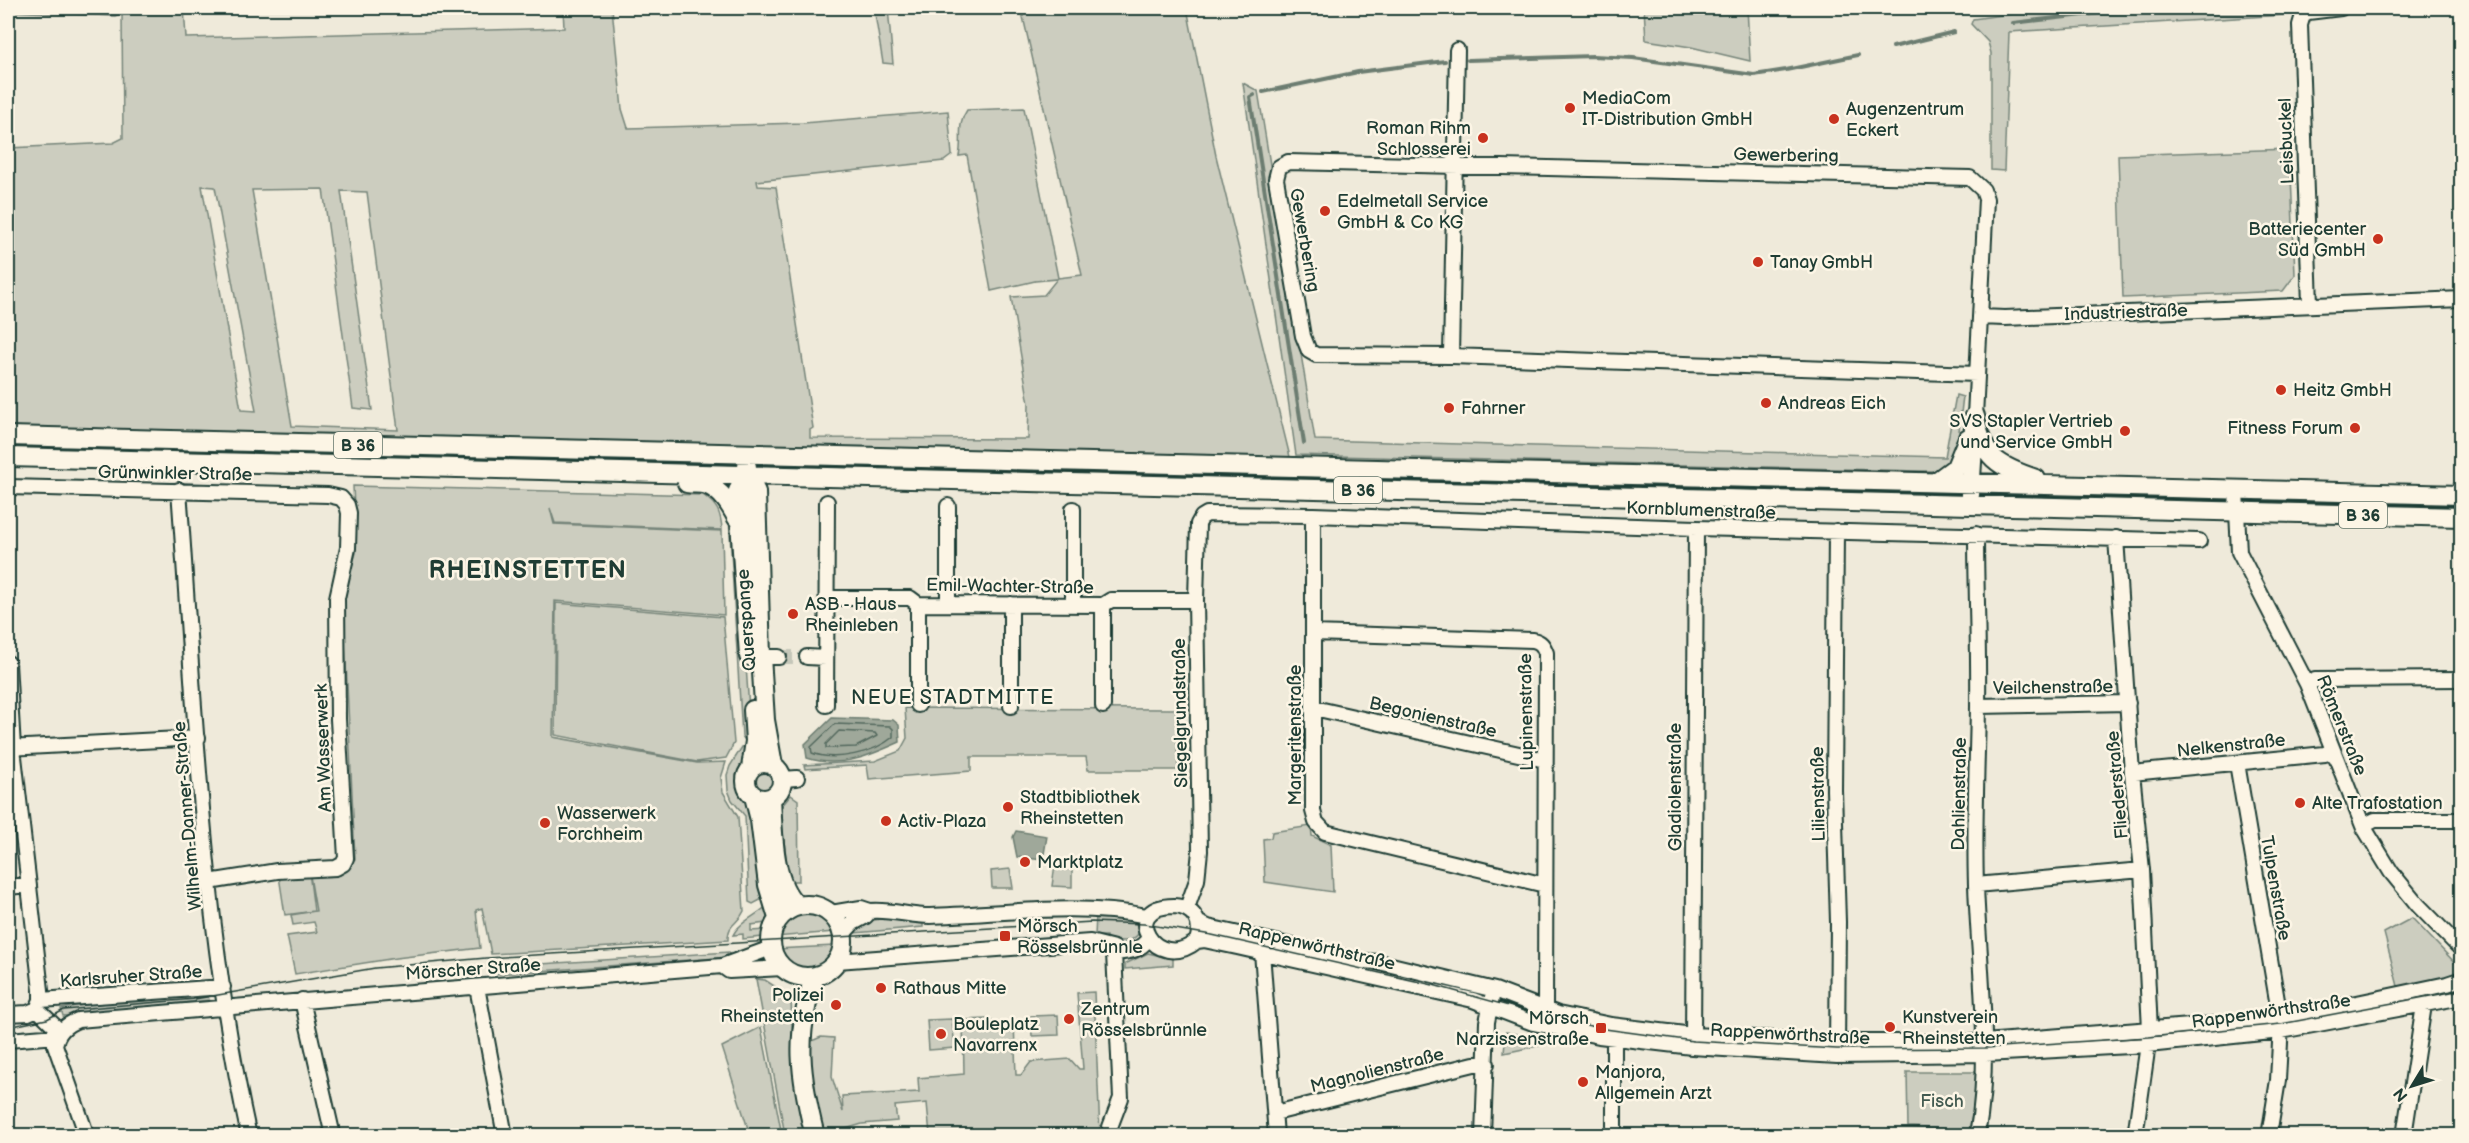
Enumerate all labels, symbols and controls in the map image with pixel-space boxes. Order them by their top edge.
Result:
place label: MediaCom IT-Distribution GmbH [1582,88,1753,130]
street label: Leisbuckel [2274,97,2299,185]
place label: Augenzentrum Eckert [1846,99,1964,141]
marker: MediaCom IT-Distribution GmbH [1563,101,1577,115]
marker: Augenzentrum Eckert [1827,112,1841,126]
place label: Roman Rihm Schlosserei [1366,118,1471,160]
marker: Roman Rihm Schlosserei [1476,131,1490,145]
street label: Gewerbering [1733,144,1839,167]
street label: Gewerbering [1285,186,1324,294]
place label: Edelmetall Service GmbH & Co KG [1337,191,1489,233]
marker: Edelmetall Service GmbH & Co KG [1318,204,1332,218]
place label: Batteriecenter Süd GmbH [2248,219,2366,261]
marker: Batteriecenter Süd GmbH [2371,232,2385,246]
place label: Tanay GmbH [1770,252,1873,273]
marker: Tanay GmbH [1751,255,1765,269]
street label: Industriestraße [2064,300,2188,325]
place label: Heitz GmbH [2293,380,2392,401]
marker: Heitz GmbH [2274,383,2288,397]
place label: Andreas Eich [1778,393,1886,414]
marker: Andreas Eich [1759,396,1773,410]
place label: Fahrner [1461,398,1526,419]
marker: Fahrner [1442,401,1456,415]
place label: SVS Stapler Vertrieb und Service GmbH [1950,411,2113,453]
place label: Fitness Forum [2227,418,2343,439]
marker: Fitness Forum [2348,421,2362,435]
marker: SVS Stapler Vertrieb und Service GmbH [2118,424,2132,438]
road number: B 36 [334,432,382,458]
street label: Grünwinkler Straße [98,462,253,485]
road number: B 36 [1334,477,1382,503]
street label: Kornblumenstraße [1626,497,1777,524]
road number: B 36 [2339,502,2387,528]
district label: RHEINSTETTEN [429,556,627,585]
street label: Querspange [732,568,761,672]
street label: Emil-Wachter-Straße [926,575,1094,598]
place label: ASB - Haus Rheinleben [805,594,898,636]
marker: ASB - Haus Rheinleben [786,607,800,621]
street label: Siegelgrundstraße [1169,638,1192,788]
street label: Lupinenstraße [1515,653,1538,771]
street label: Margeritenstraße [1285,664,1306,805]
street label: Römerstraße [2312,672,2371,779]
street label: Veilchenstraße [1993,676,2114,699]
street label: Am Wasserwerk [311,683,336,813]
district label: NEUE STADTMITTE [851,686,1055,710]
street label: Begonienstraße [1367,693,1499,742]
street label: Wilhelm-Danner-Straße [169,720,206,911]
street label: Gladiolenstraße [1665,722,1686,851]
street label: Nelkenstraße [2176,729,2287,762]
street label: Fliederstraße [2102,730,2133,840]
street label: Dahlienstraße [1948,737,1971,851]
street label: Lilienstraße [1807,746,1830,842]
place label: Stadtbibliothek Rheinstetten [1020,787,1140,829]
place label: Alte Trafostation [2312,793,2443,814]
marker: Alte Trafostation [2293,796,2307,810]
marker: Stadtbibliothek Rheinstetten [1001,800,1015,814]
place label: Wasserwerk Forchheim [557,803,656,845]
place label: Activ-Plaza [898,811,987,832]
marker: Activ-Plaza [879,814,893,828]
marker: Wasserwerk Forchheim [538,816,552,830]
street label: Tulpenstraße [2256,834,2295,943]
place label: Marktplatz [1037,852,1123,873]
marker: Marktplatz [1018,855,1032,869]
place label: Mörsch Rösselsbrünnle [1017,916,1143,958]
street label: Rappenwörthstraße [1236,918,1398,975]
marker: Mörsch Rösselsbrünnle [998,929,1012,943]
street label: Mörscher Straße [405,954,542,985]
street label: Karlsruher Straße [59,961,203,992]
place label: Rathaus Mitte [893,978,1007,999]
marker: Rathaus Mitte [874,981,888,995]
place label: Polizei Rheinstetten [720,985,824,1027]
street label: Rappenwörthstraße [2190,990,2352,1033]
marker: Polizei Rheinstetten [829,998,843,1012]
place label: Zentrum Rösselsbrünnle [1080,999,1207,1041]
place label: Kunstverein Rheinstetten [1902,1007,2006,1049]
place label: Mörsch Narzissenstraße [1456,1008,1589,1050]
marker: Zentrum Rösselsbrünnle [1062,1012,1076,1026]
place label: Bouleplatz Navarrenx [953,1014,1039,1056]
street label: Rappenwörthstraße [1709,1020,1871,1049]
marker: Kunstverein Rheinstetten [1883,1020,1897,1034]
marker: Mörsch Narzissenstraße [1594,1021,1608,1035]
marker: Bouleplatz Navarrenx [934,1027,948,1041]
street label: Magnolienstraße [1308,1044,1446,1097]
north arrow [2382,1056,2442,1116]
place label: Manjora, Allgemein Arzt [1595,1062,1712,1104]
marker: Manjora, Allgemein Arzt [1576,1075,1590,1089]
text: N [2390,1084,2413,1105]
park label: Fisch [1920,1091,1964,1112]

